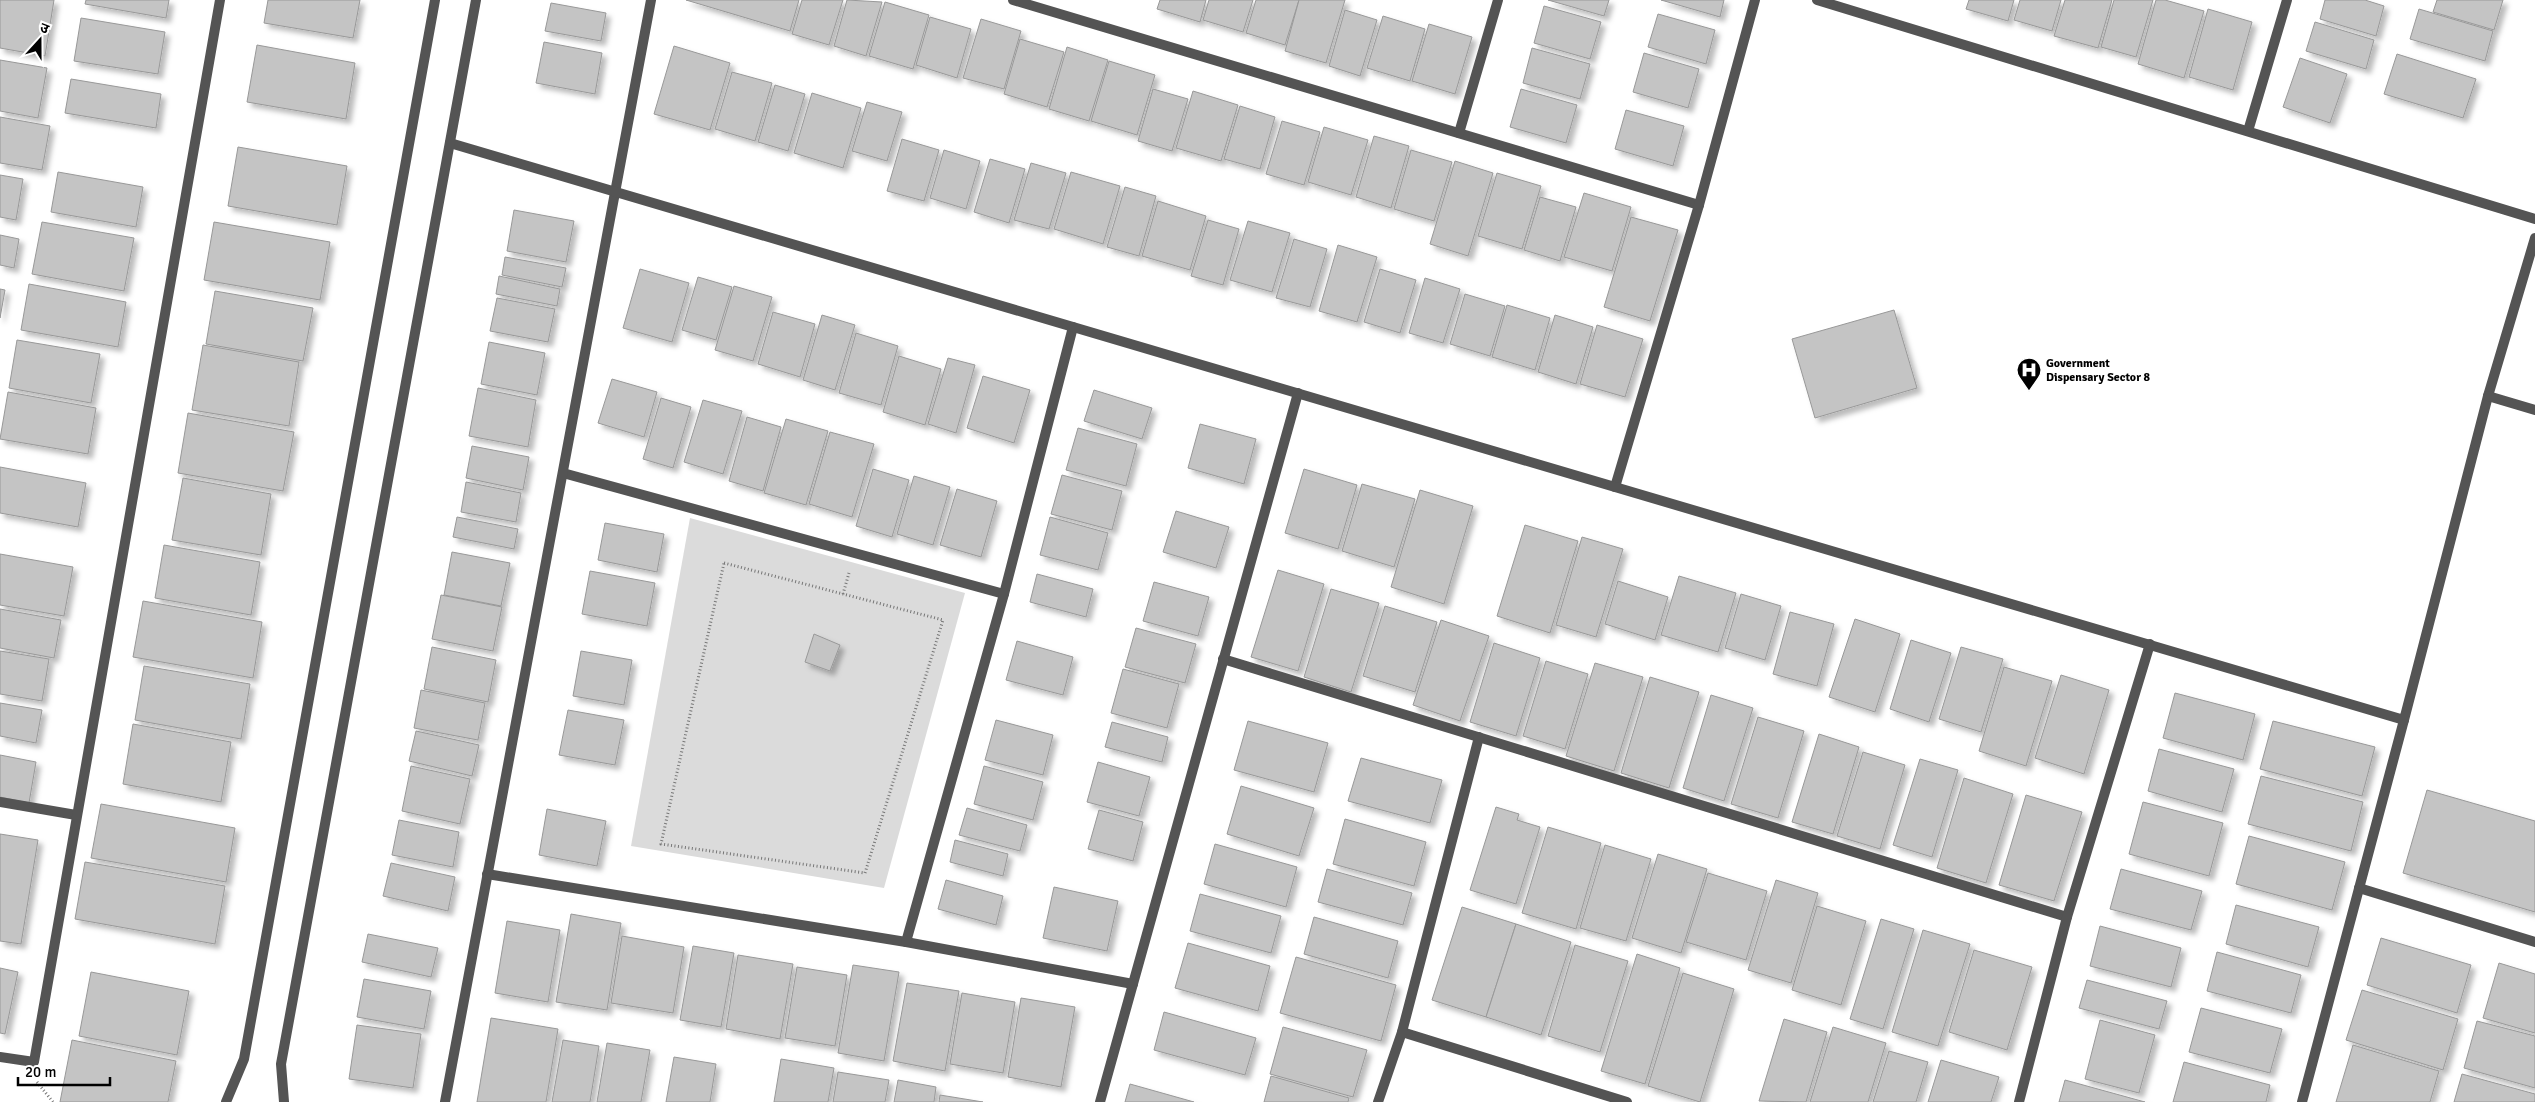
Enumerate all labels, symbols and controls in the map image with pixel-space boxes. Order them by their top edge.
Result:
north arrow [15,15,65,65]
text: उ [38,19,52,38]
place label: Government Dispensary Sector 8 [2046,356,2151,385]
hospital icon: Government Dispensary Sector 8 [2016,357,2042,391]
scale bar [18,1054,110,1086]
text: 20 m [25,1063,56,1081]

